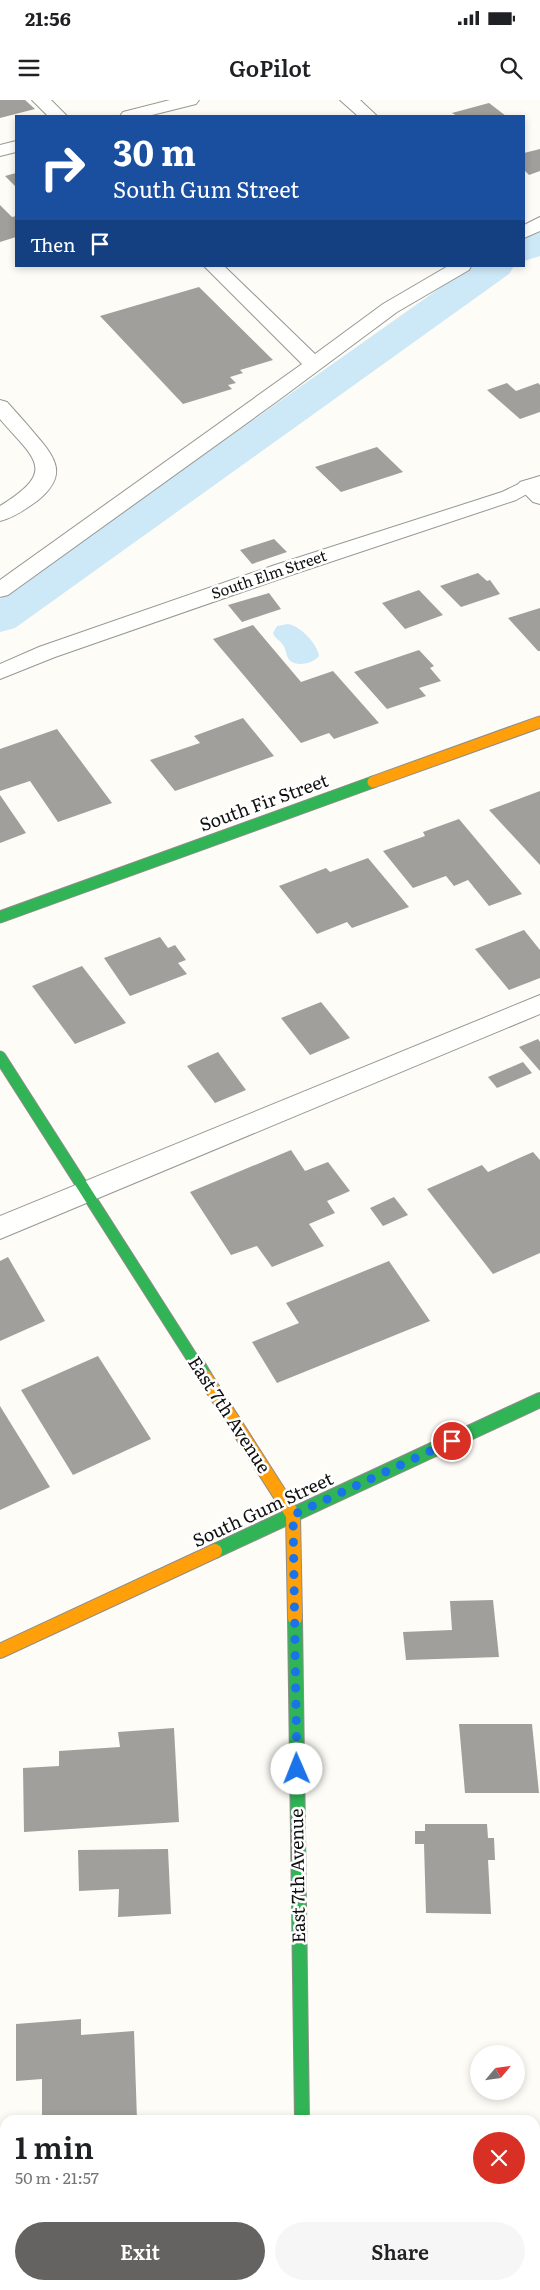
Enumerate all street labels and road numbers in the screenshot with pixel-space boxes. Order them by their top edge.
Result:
street label: South Elm Street [208,543,329,604]
street label: South Fir Street [195,765,332,837]
street label: East 7th Avenue [182,1350,278,1478]
street label: South Gum Street [188,1464,338,1553]
street label: East 7th Avenue [282,1808,311,1944]

